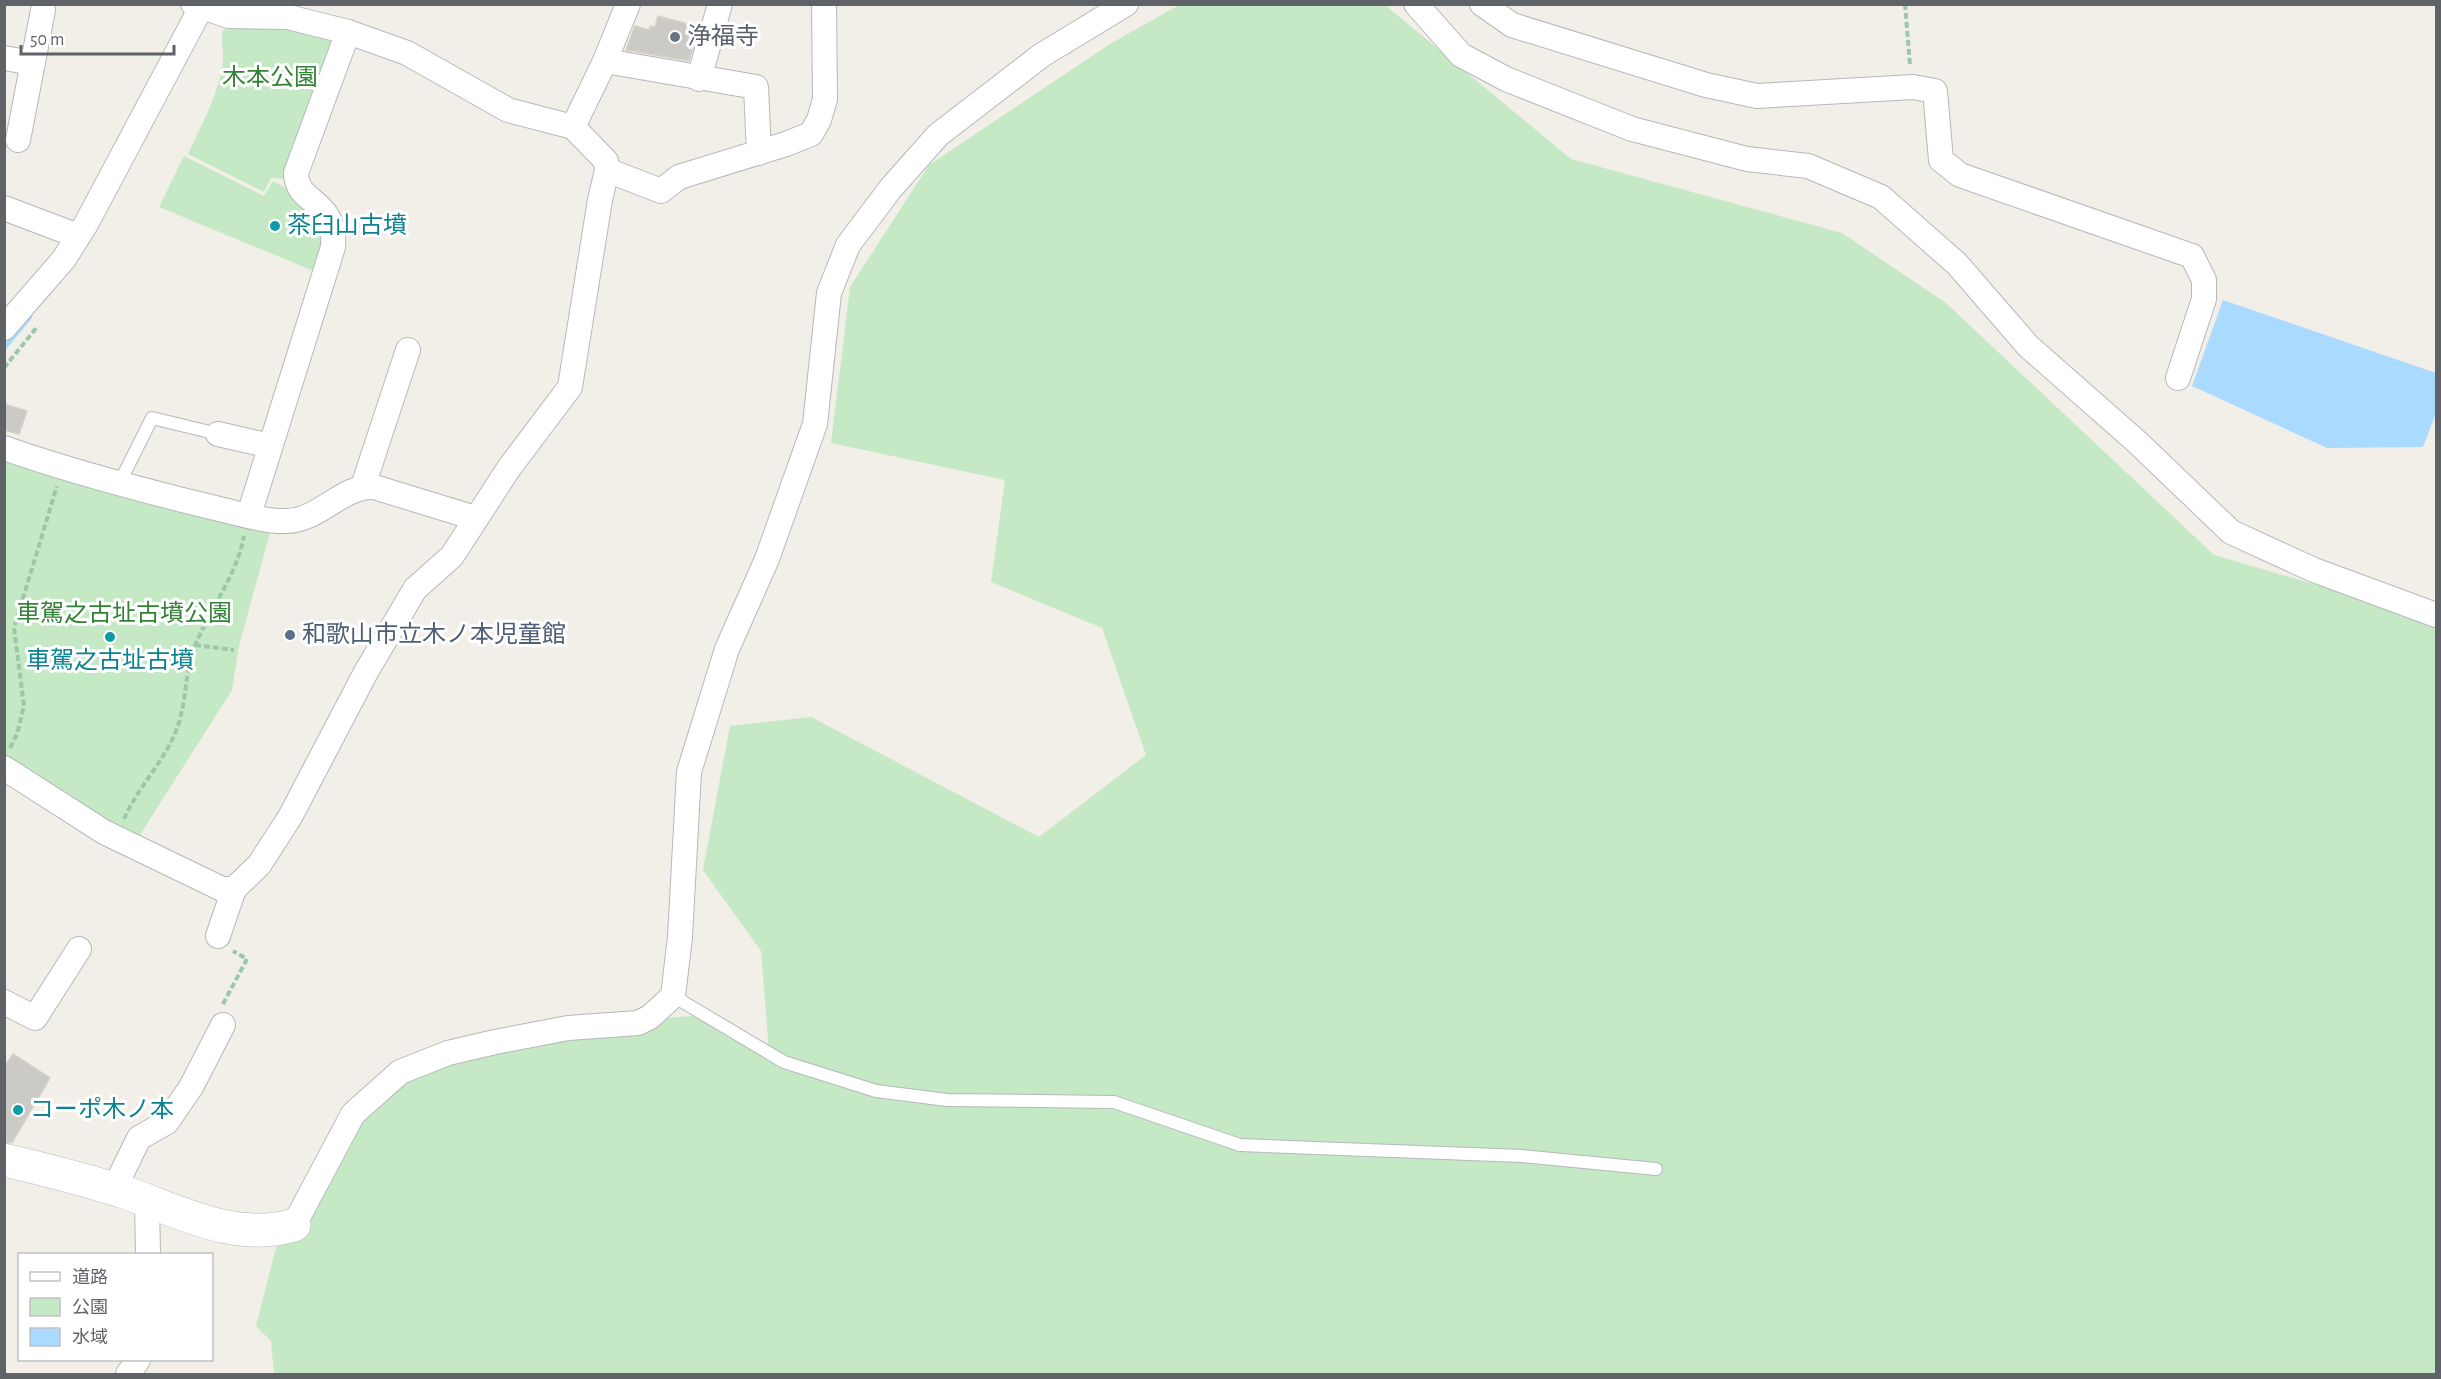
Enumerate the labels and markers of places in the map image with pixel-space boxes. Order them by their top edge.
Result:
place label: 浄福寺 [687,23,759,49]
marker: 浄福寺 [668,30,682,44]
place label: 茶臼山古墳 [287,212,407,238]
marker: 茶臼山古墳 [268,219,282,233]
place label: 和歌山市立木ノ本児童館 [302,621,566,647]
marker: 和歌山市立木ノ本児童館 [283,628,297,642]
marker: 車駕之古址古墳 [103,630,117,644]
place label: 車駕之古址古墳 [26,647,194,673]
place label: コーポ木ノ本 [30,1096,174,1122]
marker: コーポ木ノ本 [11,1103,25,1117]

